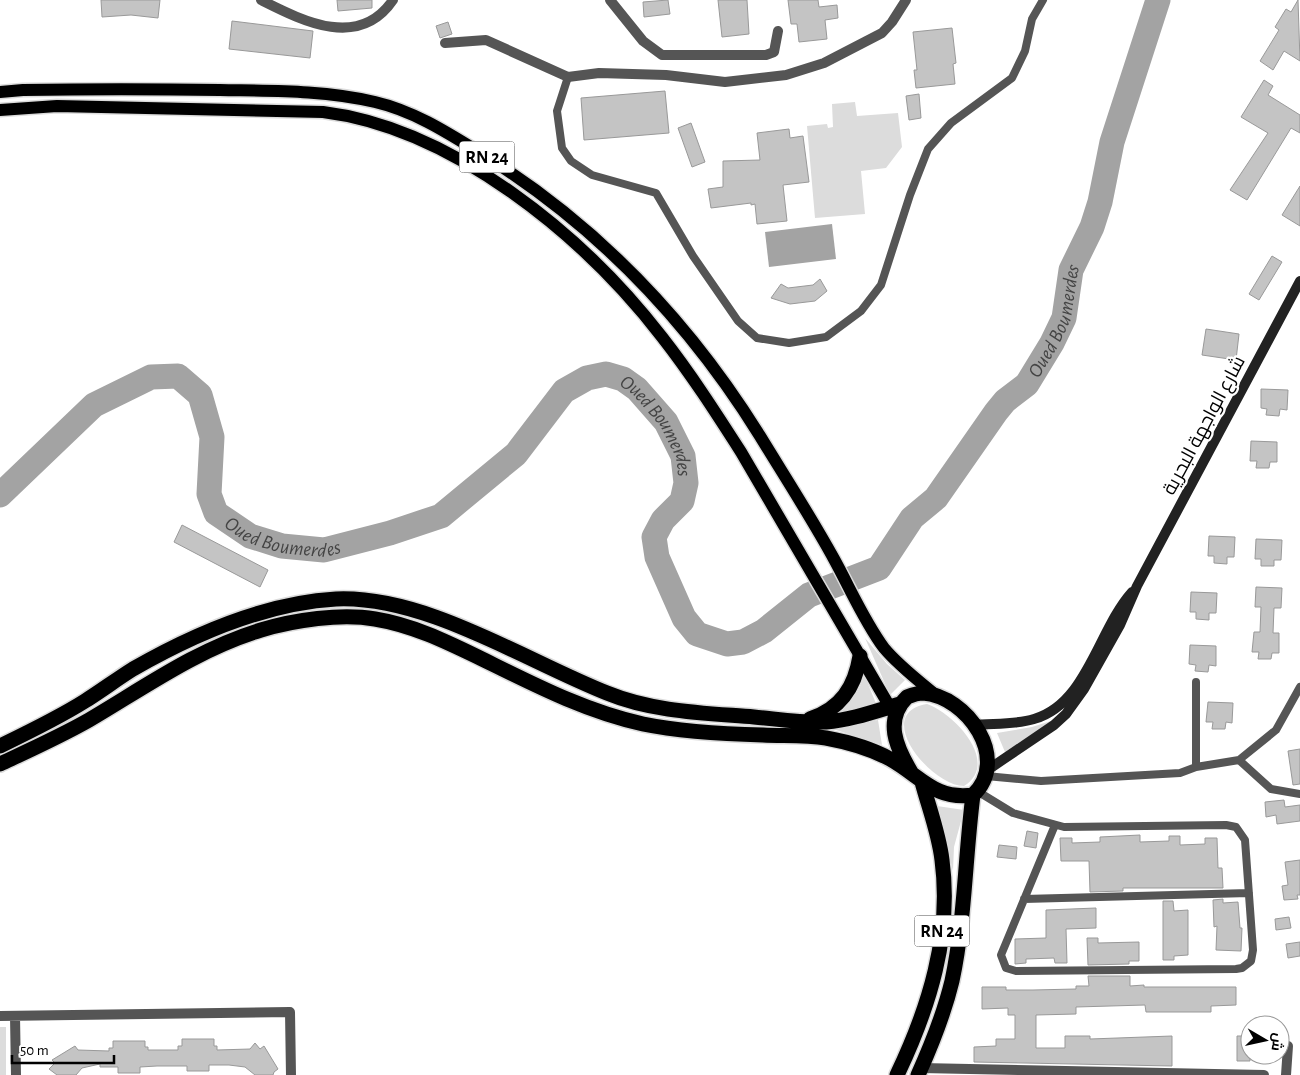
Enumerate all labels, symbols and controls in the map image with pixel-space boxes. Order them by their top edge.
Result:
road number: RN 24 [460,142,514,172]
water label: Oued Boumerdes [1025,260,1084,381]
street label: شارع الواجهة البحرية [1159,353,1252,500]
water label: Oued Boumerdes [616,371,694,478]
water label: Oued Boumerdes [221,513,343,561]
road number: RN 24 [914,916,970,946]
north arrow [1240,1015,1290,1065]
scale bar [12,1032,115,1064]
text: ش [1268,1032,1287,1052]
text: 50 m [20,1043,49,1058]

